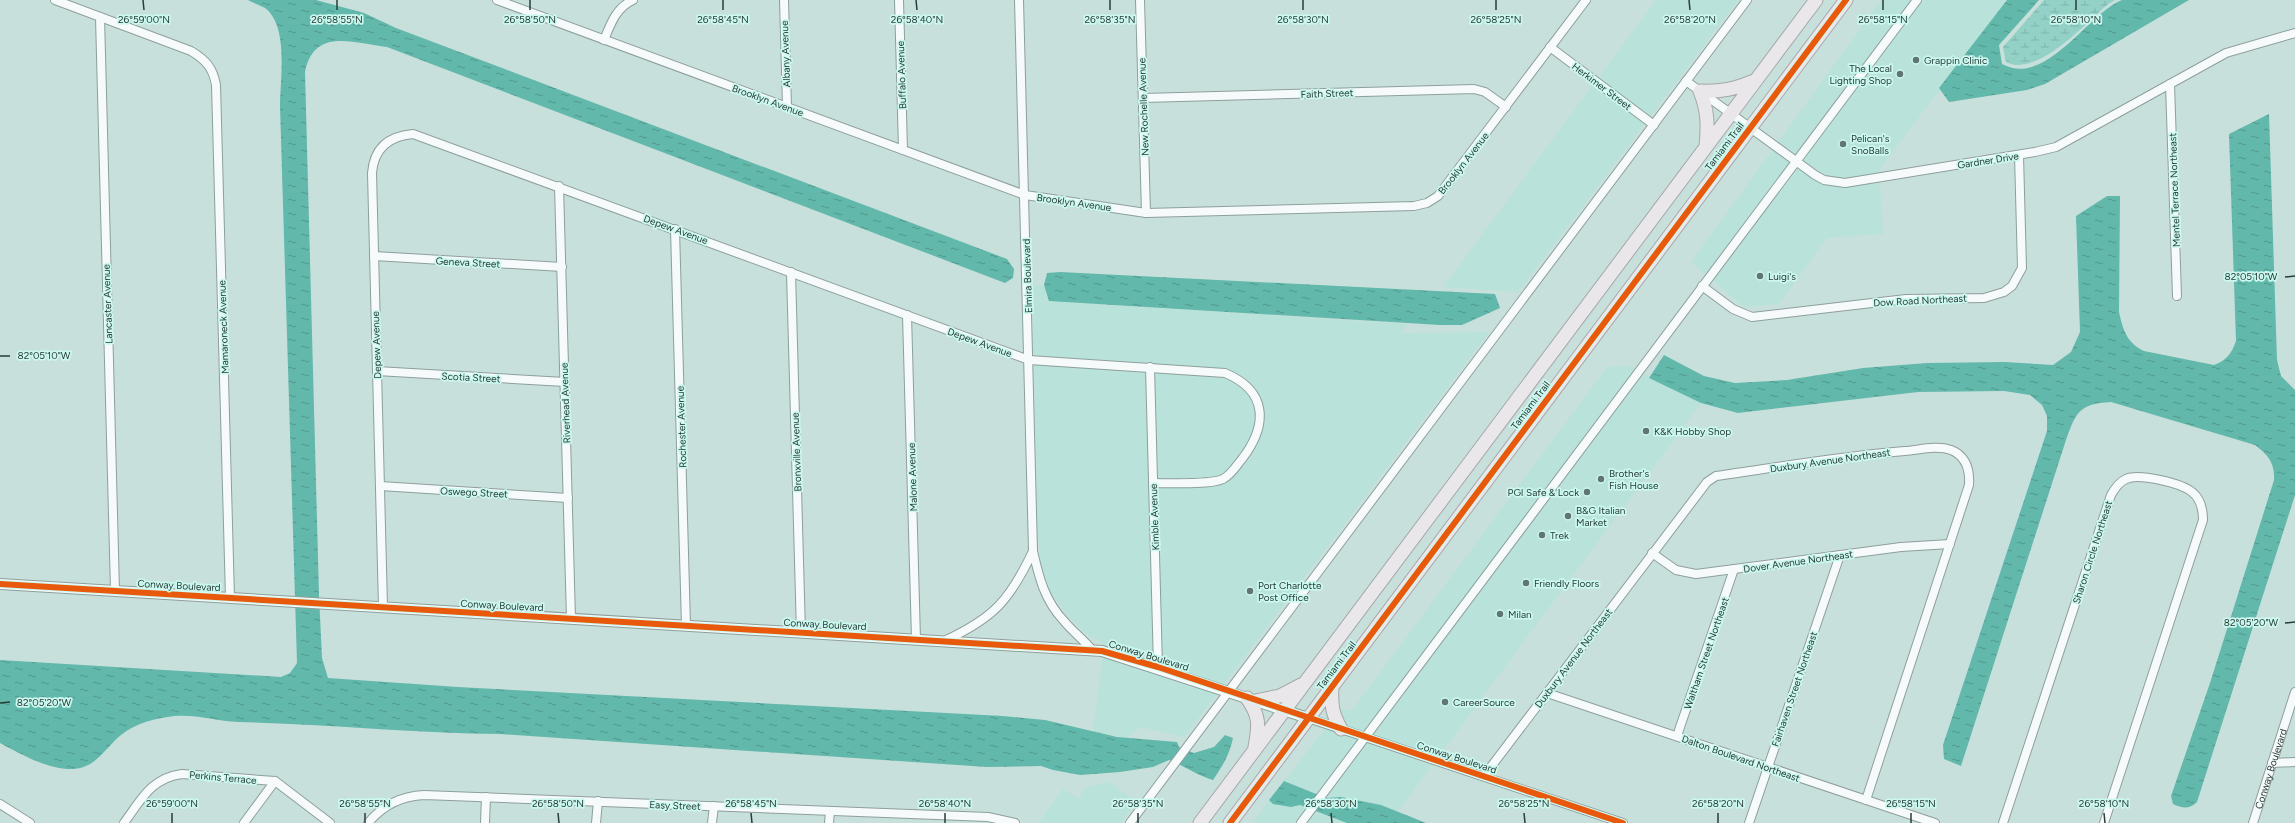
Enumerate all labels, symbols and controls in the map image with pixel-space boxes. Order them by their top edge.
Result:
text: 26°59'00"N [118,13,170,26]
text: 26°58'55"N [311,13,363,26]
text: 26°58'50"N [504,13,556,26]
text: 26°58'45"N [697,13,749,26]
text: 26°58'40"N [891,13,943,26]
text: 26°58'35"N [1085,13,1135,26]
text: 26°58'30"N [1277,13,1329,26]
text: 26°58'25"N [1470,13,1522,26]
text: 26°58'20"N [1664,13,1716,26]
text: 26°58'15"N [1858,13,1908,26]
text: 26°58'10"N [2051,13,2101,26]
street label: Albany Avenue [778,20,793,88]
street label: Buffalo Avenue [894,40,909,109]
place label: Grappin Clinic [1924,54,1988,67]
marker: Grappin Clinic [1911,55,1921,65]
street label: New Rochelle Avenue [1135,57,1152,156]
street label: Herkimer Street [1569,60,1634,113]
place label: The Local Lighting Shop [1830,62,1892,87]
marker: The Local Lighting Shop [1895,69,1905,79]
street label: Brooklyn Avenue [730,81,806,120]
street label: Faith Street [1300,86,1354,101]
street label: Tamiami Trail [1702,120,1747,173]
street label: Brooklyn Avenue [1435,129,1492,197]
place label: Pelican's SnoBalls [1851,132,1890,157]
street label: Mentel Terrace Northeast [2166,132,2183,247]
marker: Pelican's SnoBalls [1838,139,1848,149]
street label: Gardner Drive [1956,149,2020,172]
street label: Brooklyn Avenue [1036,191,1113,214]
street label: Depew Avenue [642,212,710,247]
street label: Elmira Boulevard [1020,238,1035,313]
street label: Geneva Street [435,254,501,271]
street label: Lancaster Avenue [100,263,115,344]
place label: Luigi's [1768,270,1796,283]
text: 82°05'10"W [2225,270,2278,283]
marker: Luigi's [1755,271,1765,281]
street label: Mamaroneck Avenue [215,279,232,374]
street label: Dow Road Northeast [1873,292,1967,309]
street label: Depew Avenue [369,310,384,379]
street label: Depew Avenue [946,325,1014,360]
text: 82°05'10"W [18,349,71,362]
street label: Riverhead Avenue [558,362,573,444]
street label: Scotia Street [441,369,501,386]
street label: Tamiami Trail [1508,379,1553,432]
street label: Rochester Avenue [674,385,689,468]
street label: Bronxville Avenue [789,412,804,492]
place label: K&K Hobby Shop [1654,425,1731,438]
marker: K&K Hobby Shop [1641,426,1651,436]
street label: Malone Avenue [905,442,920,512]
street label: Duxbury Avenue Northeast [1769,446,1891,475]
place label: Brother's Fish House [1609,467,1659,492]
marker: Brother's Fish House [1596,474,1606,484]
street label: Kimble Avenue [1147,483,1162,551]
street label: Oswego Street [440,484,508,501]
place label: PGI Safe & Lock [1508,486,1579,499]
marker: PGI Safe & Lock [1582,487,1592,497]
street label: Sharon Circle Northeast [2070,499,2115,605]
place label: B&G Italian Market [1576,504,1626,529]
marker: B&G Italian Market [1563,511,1573,521]
place label: Trek [1550,529,1569,542]
marker: Trek [1537,530,1547,540]
street label: Dover Avenue Northeast [1742,547,1854,576]
street label: Conway Boulevard [137,577,221,594]
place label: Friendly Floors [1534,577,1599,590]
marker: Friendly Floors [1521,578,1531,588]
place label: Port Charlotte Post Office [1258,579,1322,604]
marker: Port Charlotte Post Office [1245,586,1255,596]
street label: Waltham Street Northeast [1681,595,1732,711]
street label: Conway Boulevard [460,597,544,614]
street label: Duxbury Avenue Northeast [1532,606,1615,711]
place label: Milan [1508,608,1532,621]
marker: Milan [1495,609,1505,619]
street label: Conway Boulevard [783,616,867,633]
text: 82°05'20"W [2224,616,2279,629]
street label: Fairhaven Street Northeast [1769,630,1820,749]
street label: Conway Boulevard [1107,637,1191,674]
street label: Tamiami Trail [1314,639,1359,692]
text: 82°05'20"W [17,696,72,709]
place label: CareerSource [1453,696,1515,709]
marker: CareerSource [1440,697,1450,707]
street label: Conway Boulevard [2252,727,2290,811]
street label: Dalton Boulevard Northeast [1680,732,1802,785]
street label: Conway Boulevard [1415,738,1499,777]
street label: Perkins Terrace [189,768,258,787]
text: 26°59'00"N [146,797,198,810]
text: 26°58'55"N [339,797,391,810]
text: 26°58'50"N [532,797,584,810]
text: 26°58'45"N [725,797,777,810]
text: 26°58'40"N [919,797,971,810]
text: 26°58'35"N [1113,797,1163,810]
text: 26°58'30"N [1305,797,1357,810]
text: 26°58'25"N [1498,797,1550,810]
text: 26°58'20"N [1692,797,1744,810]
text: 26°58'15"N [1886,797,1936,810]
text: 26°58'10"N [2079,797,2129,810]
street label: Easy Street [649,798,701,813]

